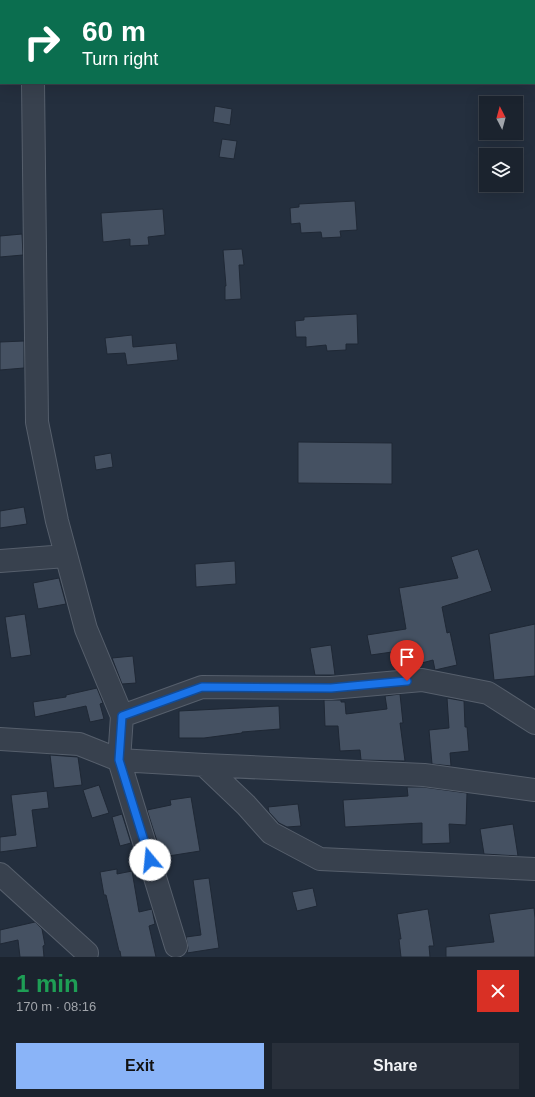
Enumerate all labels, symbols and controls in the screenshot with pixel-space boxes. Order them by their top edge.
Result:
icon: right [16,16,68,68]
text: 60 m [82,16,146,47]
text: Turn right [82,49,158,69]
north arrow [479,96,523,140]
map controls [479,96,523,192]
button: layers [479,148,523,192]
pin [390,640,424,681]
icon: arrive [396,646,418,668]
position arrow [129,839,171,881]
text: 1 min [16,970,79,997]
button: close [477,970,519,1012]
text: 170 m · 08:16 [16,999,96,1014]
button: Exit [16,1043,264,1089]
button: Share [272,1043,519,1089]

